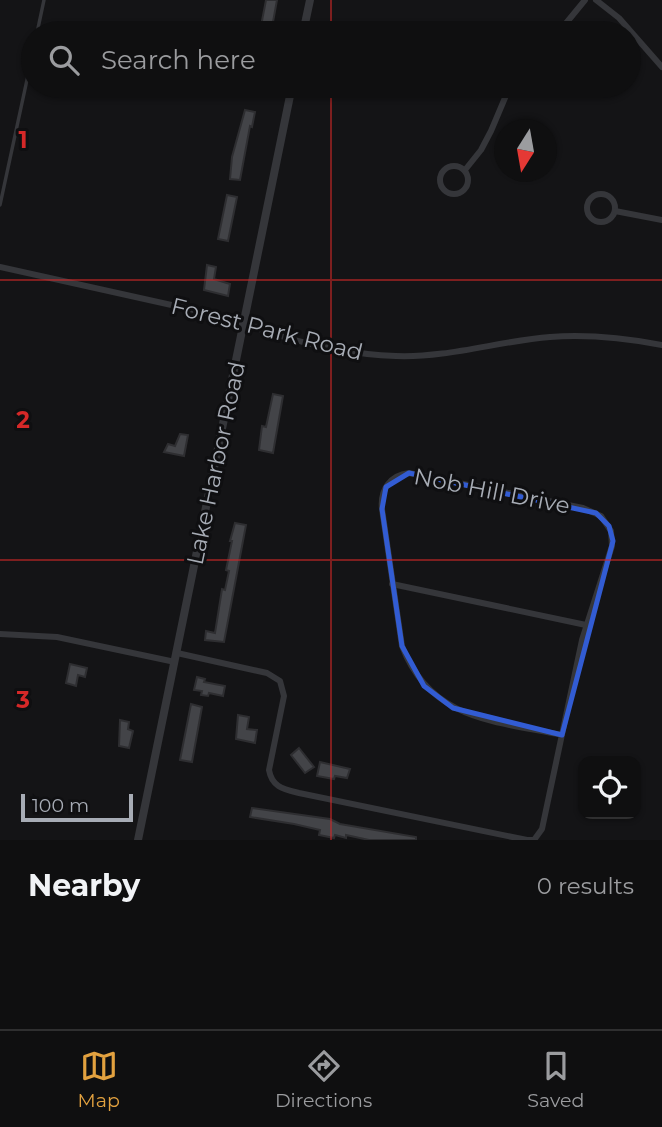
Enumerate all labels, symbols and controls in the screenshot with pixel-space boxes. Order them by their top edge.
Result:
search box [21,21,641,98]
icon: search [45,41,83,79]
text: Search here [101,44,256,76]
north arrow [494,119,557,182]
text: 1 [18,126,28,154]
street label: Forest Park Road [168,292,366,366]
street label: Lake Harbor Road [181,359,251,567]
text: 2 [16,406,30,434]
street label: Nob Hill Drive [412,462,572,520]
text: 3 [15,686,30,714]
map controls [578,756,641,819]
button: locate [578,756,641,819]
scale bar [21,791,133,823]
text: 100 m [32,794,89,817]
text: Nearby [28,867,140,904]
text: 0 results [537,872,634,900]
tab: Map [78,1047,120,1112]
tab: Directions [275,1047,372,1112]
tab: Saved [527,1047,584,1112]

